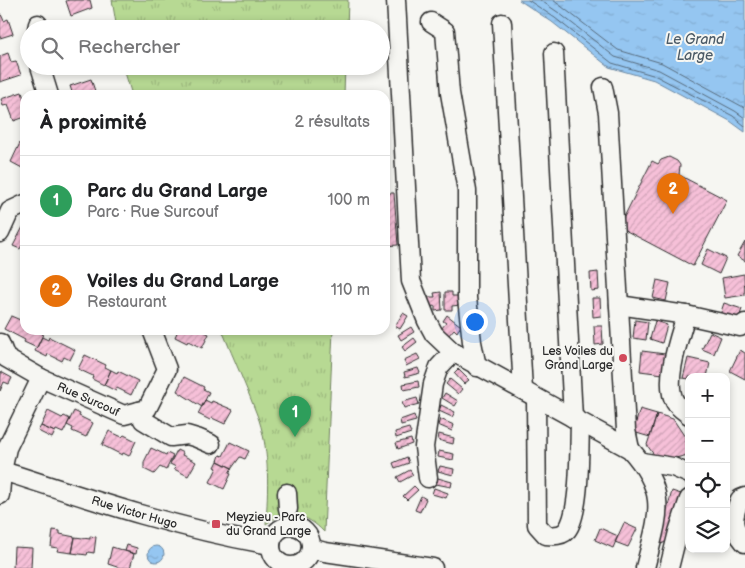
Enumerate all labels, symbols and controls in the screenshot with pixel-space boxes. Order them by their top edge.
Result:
search box [20,20,390,75]
water label: Le Grand Large [666,31,725,64]
icon: search [38,34,66,62]
text: Rechercher [78,36,180,59]
text: À proximité [40,110,147,135]
text: 2 résultats [295,113,370,132]
pin: 2 [657,173,689,214]
text: Parc du Grand Large [87,180,268,203]
text: 1 [53,191,59,210]
text: 100 m [327,191,370,210]
text: Parc · Rue Surcouf [87,203,219,222]
text: Voiles du Grand Large [87,270,279,293]
text: 2 [51,281,61,300]
text: 110 m [331,281,370,300]
text: Restaurant [87,293,167,312]
your location [462,309,488,335]
place label: Les Voiles du Grand Large [542,344,613,373]
marker: Les Voiles du Grand Large [617,352,629,364]
map controls [685,373,730,553]
button: + [685,373,730,418]
street label: Rue Surcouf [55,379,122,420]
pin: 1 [279,396,311,437]
button: − [685,418,730,463]
button: locate [685,463,730,508]
street label: Rue Victor Hugo [90,492,179,532]
button: layers [685,508,730,553]
place label: Meyzieu - Parc du Grand Large [226,510,311,539]
marker: Meyzieu - Parc du Grand Large [210,518,222,530]

